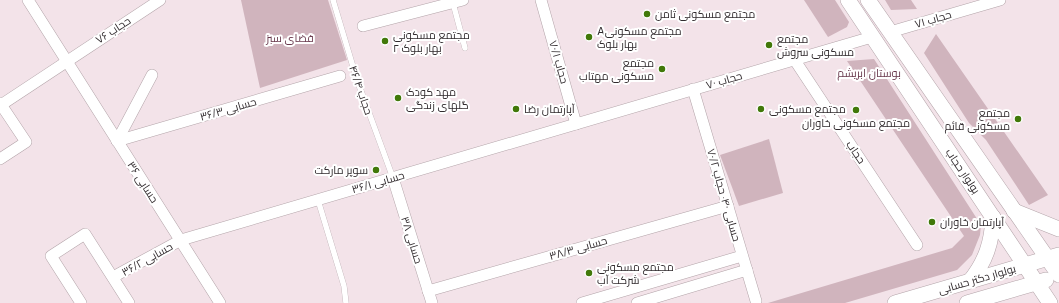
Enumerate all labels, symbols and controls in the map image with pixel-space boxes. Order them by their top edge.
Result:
place label: مجتمع مسکونی ثامن [655,8,755,22]
street label: حجاب ۷۱ [913,8,953,30]
marker: مجتمع مسکونی ثامن [642,9,652,19]
street label: حجاب ۷۶ [93,14,133,46]
place label: Aمجتمع مسکونی بهار بلوک [597,25,682,51]
place label: مجتمع مسکونی بهار بلوک ۲ [393,29,470,55]
park label: فضای سبز [265,32,314,45]
marker: Aمجتمع مسکونی بهار بلوک [584,32,594,42]
place label: مجتمع مسکونی سروش [777,33,854,59]
marker: مجتمع مسکونی بهار بلوک ۲ [380,36,390,46]
street label: حجاب ۷۰/۱ [547,39,571,85]
marker: مجتمع مسکونی سروش [764,40,774,50]
place label: مجتمع مسکونی مهتاب [579,57,654,83]
street label: حجاب ۴۶/۴ [347,64,375,116]
marker: مجتمع مسکونی مهتاب [657,64,667,74]
park label: بوستان ابریشم [837,67,901,81]
street label: حجاب ۷۰ [705,69,743,91]
place label: مهد کودک گلهای زندگی [406,86,469,112]
marker: مهد کودک گلهای زندگی [393,93,403,103]
street label: حسابی ۳۶/۳ [198,95,258,124]
place label: آپارتمان رضا [524,103,575,116]
place label: مجتمع مسکونی [769,103,846,117]
marker: آپارتمان رضا [511,104,521,114]
marker: مجتمع مسکونی [756,104,766,114]
marker: مجتمع مسکونی خاوران [851,105,861,115]
place label: مجتمع مسکونی قائم [944,107,1010,134]
marker: مجتمع مسکونی قائم [1013,114,1023,124]
place label: مجتمع مسکونی خاوران [802,117,910,131]
street label: حجاب [844,138,868,166]
street label: بولوار حجاب [943,146,983,196]
street label: حسابی ۴۰- حجاب ۷۰/۲ [704,147,743,243]
street label: حسابی ۳۶ [124,159,161,205]
place label: سوپر مارکت [315,164,368,177]
marker: سوپر مارکت [371,165,381,175]
street label: حسابی ۳۶/۱ [350,169,406,196]
street label: حسابی ۳۸ [398,215,425,265]
place label: آپارتمان خاوران [940,216,1004,229]
marker: آپارتمان خاوران [927,217,937,227]
street label: حسابی ۳۸/۳ [548,234,609,263]
street label: حسابی ۳۶/۲ [119,240,175,279]
place label: مجتمع مسکونی شرکت آب [597,261,674,287]
street label: بولوار دکتر حسابی [937,262,1017,297]
marker: مجتمع مسکونی شرکت آب [584,268,594,278]

